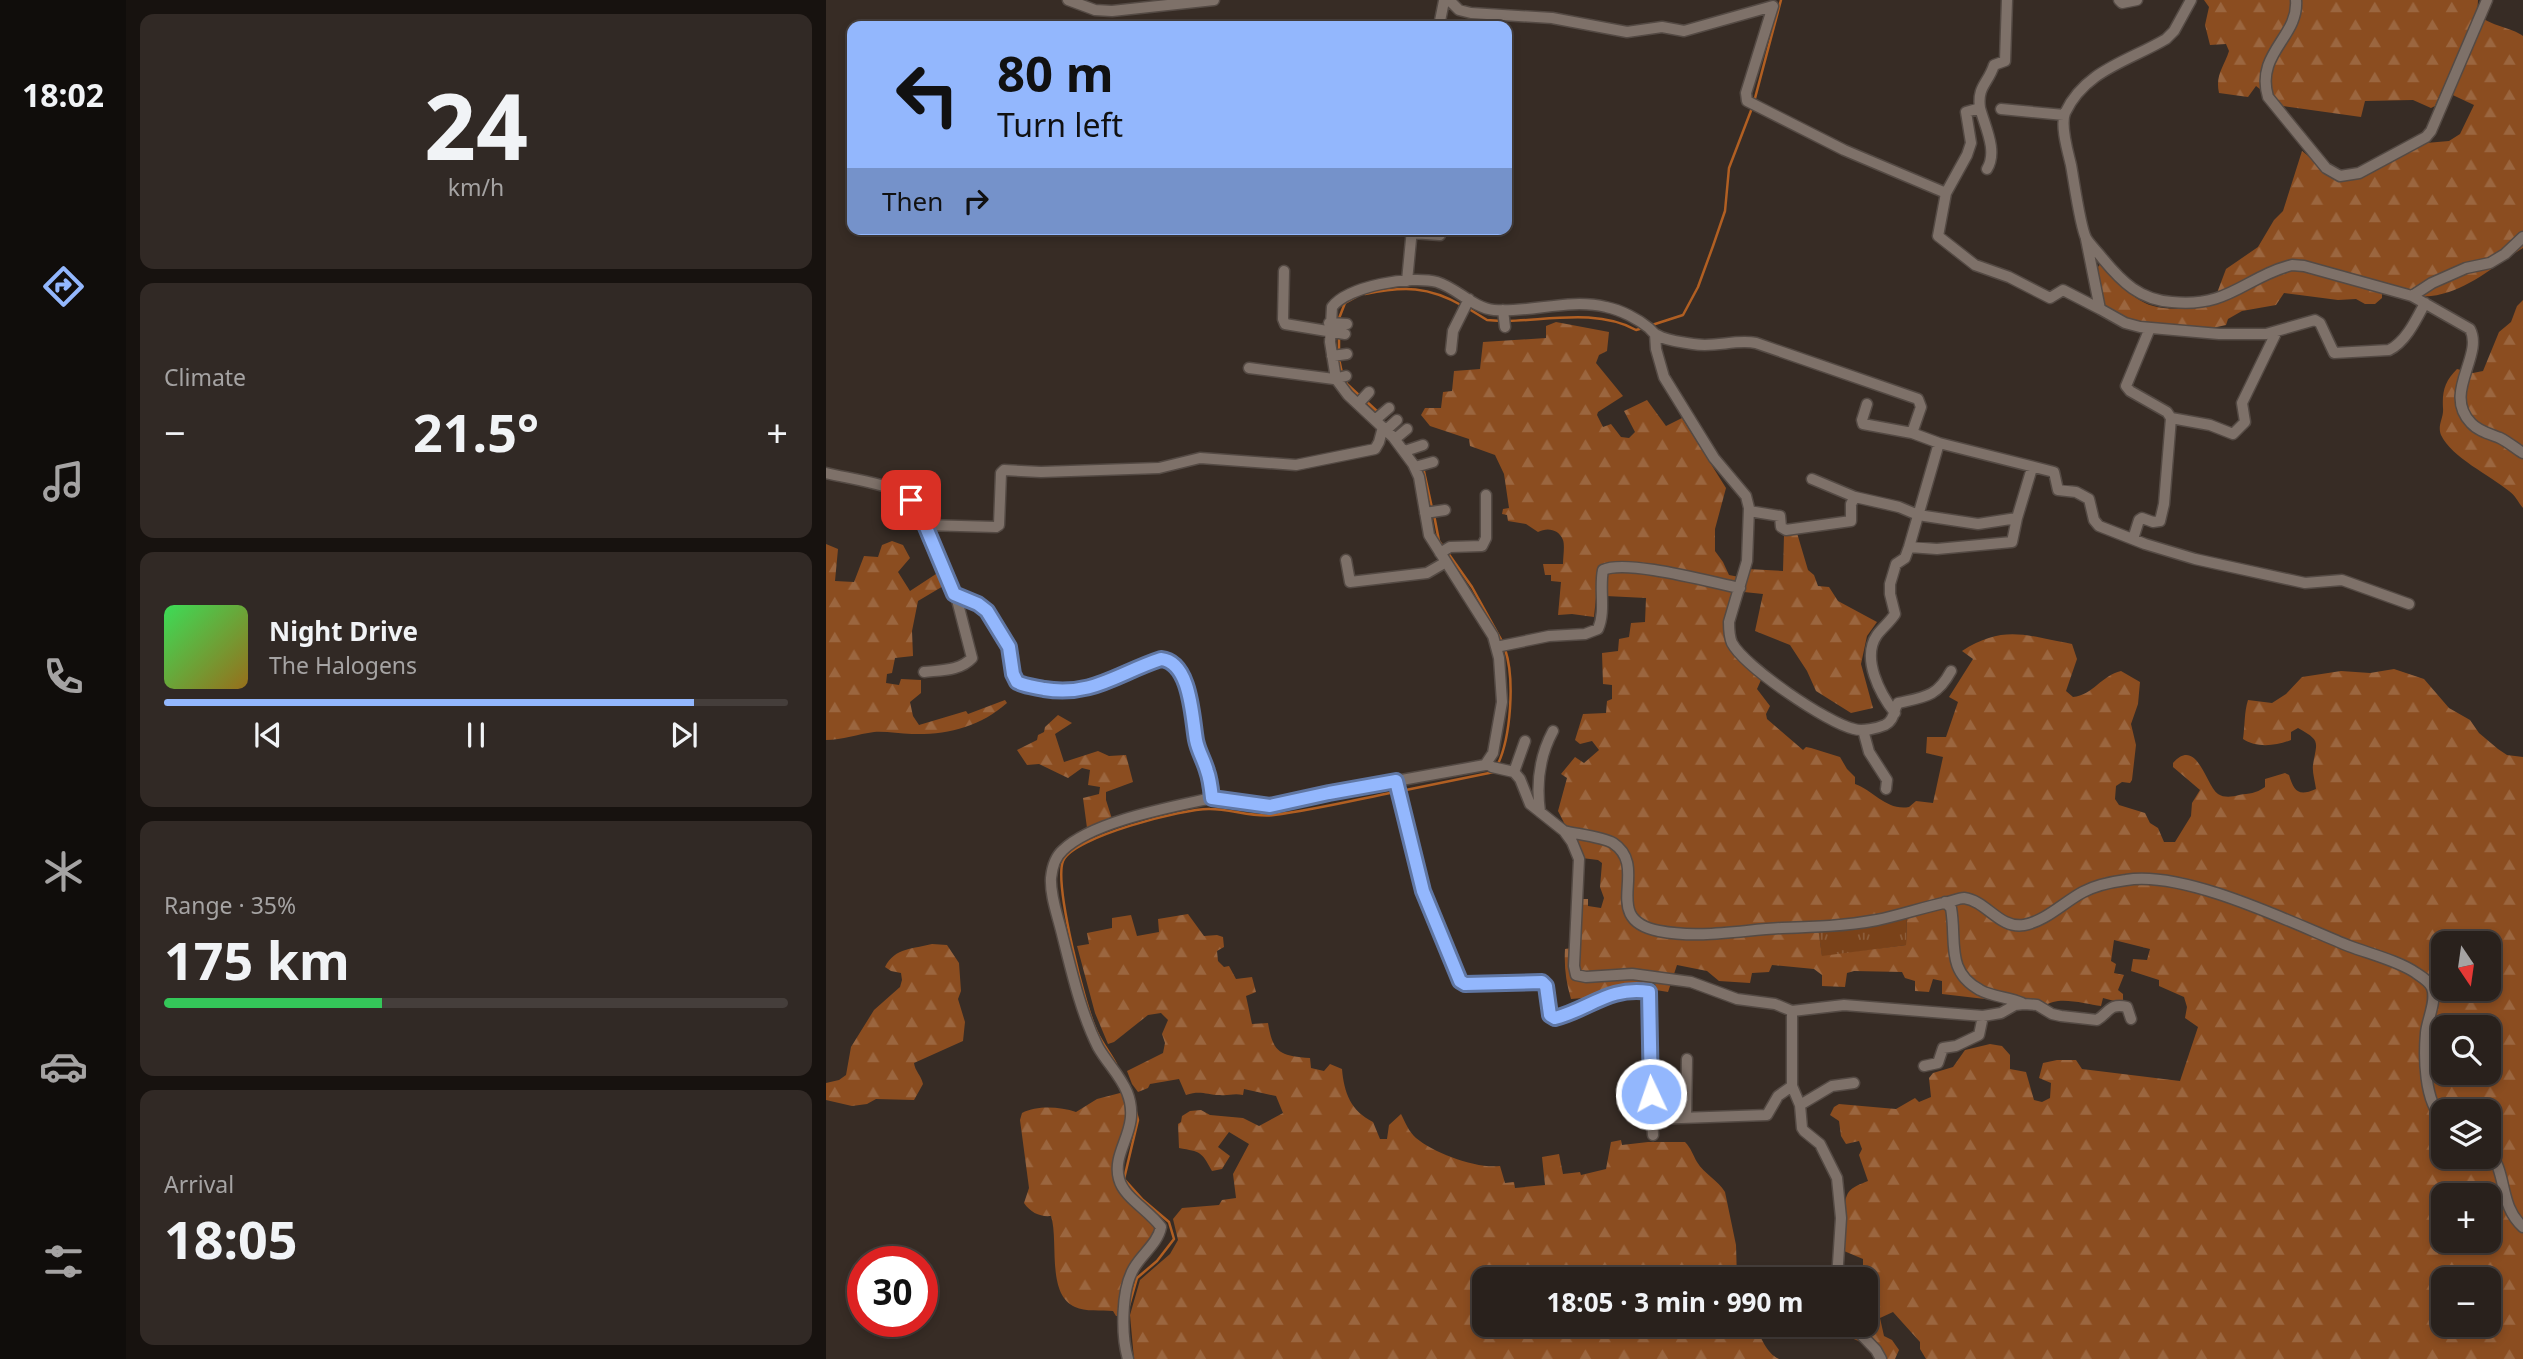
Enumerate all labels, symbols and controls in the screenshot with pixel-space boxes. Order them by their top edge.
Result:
text: 80 m [997,40,1114,106]
icon: left [882,49,973,140]
text: 24 [424,63,528,187]
text: 18:02 [22,73,104,116]
text: Turn left [997,103,1123,146]
text: km/h [448,171,504,203]
icon: right [957,182,995,220]
text: Then [882,183,943,219]
icon: directions [39,262,88,311]
text: Climate [164,361,246,393]
text: 21.5° [413,396,539,467]
text: − [164,406,186,458]
text: + [766,406,788,458]
icon: music [39,457,88,506]
pin [881,470,941,530]
icon: arrive [892,481,930,519]
text: Night Drive [269,613,418,649]
text: The Halogens [269,649,417,681]
icon: phone [39,652,88,701]
icon: previous [249,716,287,754]
icon: pause [457,716,495,754]
icon: next [665,716,703,754]
icon: climate [39,847,88,896]
text: Range · 35% [164,889,296,921]
text: 175 km [164,924,350,995]
north arrow [2431,931,2501,1001]
map controls [2431,931,2501,1337]
button: search [2431,1015,2501,1085]
icon: car [39,1042,88,1091]
position arrow [1614,1057,1688,1131]
button: layers [2431,1099,2501,1169]
text: Arrival [164,1168,234,1200]
button: + [2431,1183,2501,1253]
text: 18:05 [164,1203,298,1274]
icon: filters [39,1237,88,1286]
speed limit sign: 30 [847,1246,938,1337]
button: − [2431,1267,2501,1337]
text: 18:05 · 3 min · 990 m [1547,1284,1803,1320]

